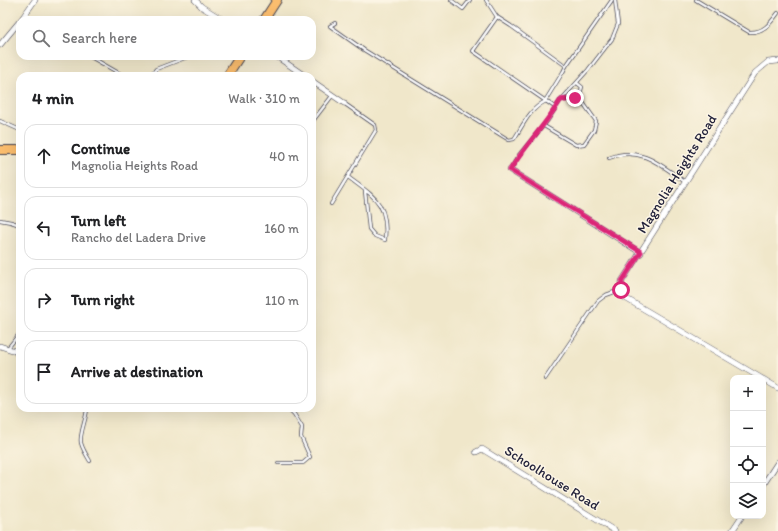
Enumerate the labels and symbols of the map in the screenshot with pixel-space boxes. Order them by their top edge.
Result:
route end [566,89,584,107]
street label: Magnolia Heights Road [634,111,721,237]
route start [612,281,630,299]
street label: Schoolhouse Road [501,442,603,514]

